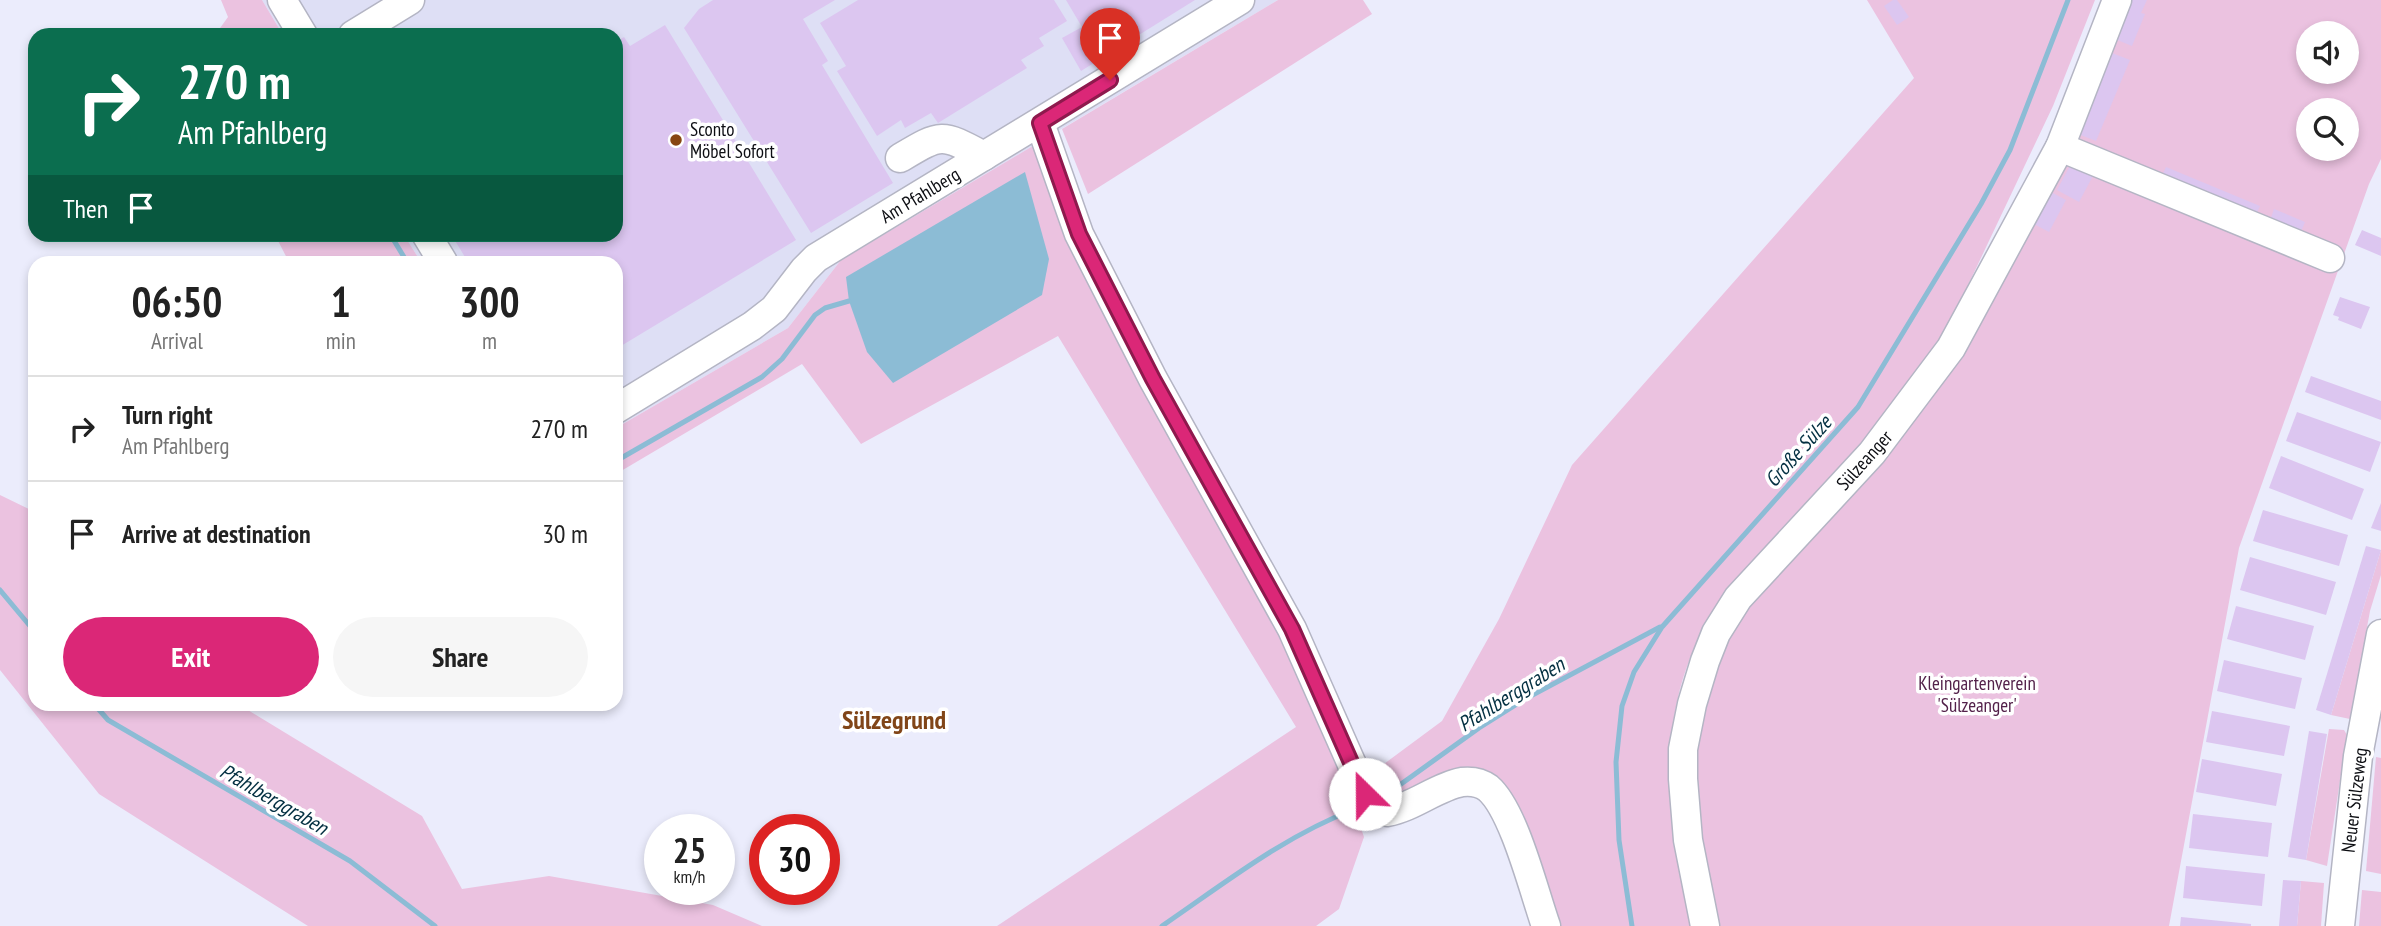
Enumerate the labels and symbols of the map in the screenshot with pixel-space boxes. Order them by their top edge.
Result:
pin [1080,8,1140,80]
place label: Sconto Möbel Sofort [690,117,776,163]
marker: Sconto Möbel Sofort [668,132,684,148]
street label: Am Pfahlberg [876,162,964,228]
water label: Große Sülze [1759,408,1838,493]
street label: Sülzeanger [1831,424,1898,495]
water label: Pfahlberggraben [1453,650,1571,737]
park label: Kleingartenverein 'Sülzeanger' [1918,671,2036,717]
district label: Sülzegrund [842,703,946,736]
street label: Neuer Sülzeweg [2336,746,2372,854]
water label: Pfahlberggraben [215,757,334,842]
position arrow [1328,757,1402,831]
speed limit sign: 30 [749,814,840,905]

